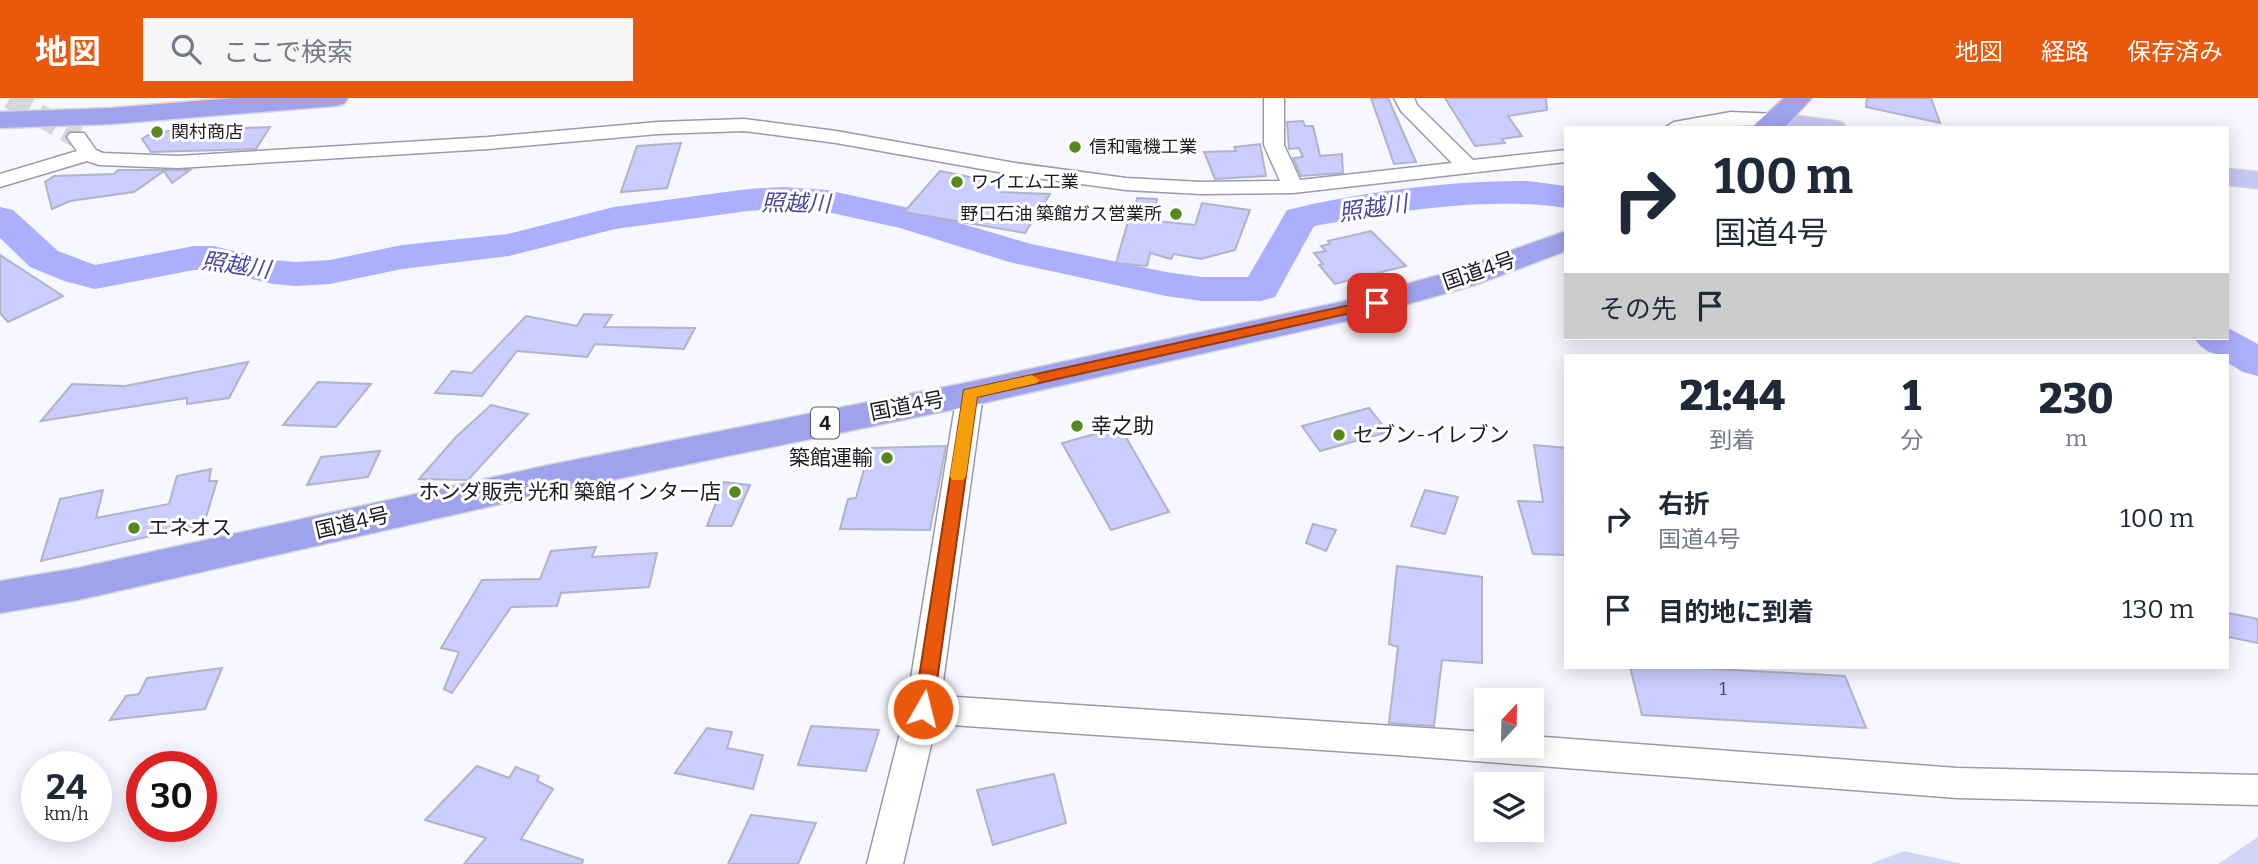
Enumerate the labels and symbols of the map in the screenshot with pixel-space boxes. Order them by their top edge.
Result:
place label: 関村商店 [171,121,243,143]
marker: 関村商店 [149,124,165,140]
place label: 信和電機工業 [1089,136,1197,158]
marker: 信和電機工業 [1067,139,1083,155]
place label: ワイエム工業 [971,171,1079,193]
marker: ワイエム工業 [949,174,965,190]
water label: 照越川 [761,188,834,218]
water label: 照越川 [1337,189,1412,227]
place label: 野口石油 築館ガス営業所 [960,203,1162,225]
marker: 野口石油 築館ガス営業所 [1168,206,1184,222]
water label: 照越川 [200,246,275,284]
street label: 国道4号 [1439,246,1519,296]
pin [1347,273,1407,333]
street label: 国道4号 [868,386,946,426]
road number: 4 [811,408,839,438]
place label: 幸之助 [1091,413,1154,439]
marker: 幸之助 [1069,418,1085,434]
place label: セブン-イレブン [1353,422,1510,448]
marker: セブン-イレブン [1331,427,1347,443]
place label: 築館運輸 [789,445,873,471]
marker: 築館運輸 [879,450,895,466]
place label: ホンダ販売 光和 築館インター店 [419,479,721,505]
marker: ホンダ販売 光和 築館インター店 [727,484,743,500]
street label: 国道4号 [312,502,392,544]
place label: エネオス [148,515,232,541]
marker: エネオス [126,520,142,536]
position arrow [886,672,960,746]
house number: 1 [1719,678,1727,700]
north arrow [1474,688,1544,758]
speed limit sign: 30 [126,751,217,842]

